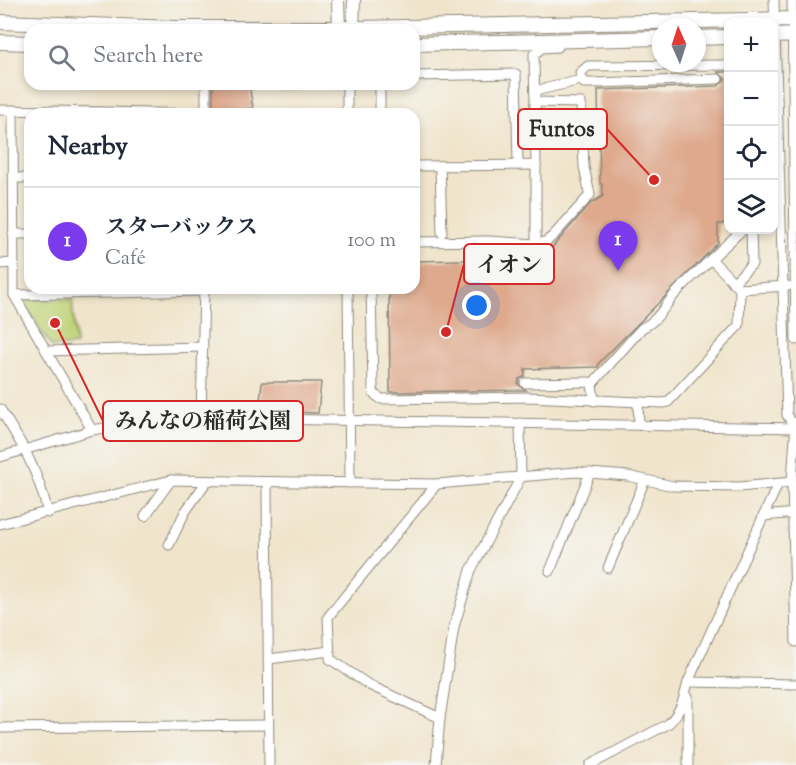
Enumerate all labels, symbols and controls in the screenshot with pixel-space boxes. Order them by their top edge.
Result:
north arrow [652,18,706,72]
map controls [724,18,778,234]
button: + [724,18,778,72]
search box [24,24,420,90]
icon: search [45,41,78,74]
text: Search here [93,41,203,73]
button: − [724,72,778,126]
callout: Funtos [518,109,607,149]
text: Funtos [529,115,595,147]
button: locate [724,126,778,180]
text: Nearby [48,129,128,166]
button: layers [724,180,778,234]
text: スターバックス [105,213,258,245]
pin: 1 [598,222,638,271]
text: 1 [64,227,71,256]
text: 100 m [347,227,396,256]
callout: イオン [464,244,554,284]
text: Café [105,245,146,274]
text: イオン [476,251,542,283]
your location [462,291,491,320]
callout: みんなの稲荷公園 [103,401,303,441]
text: みんなの稲荷公園 [115,407,291,439]

